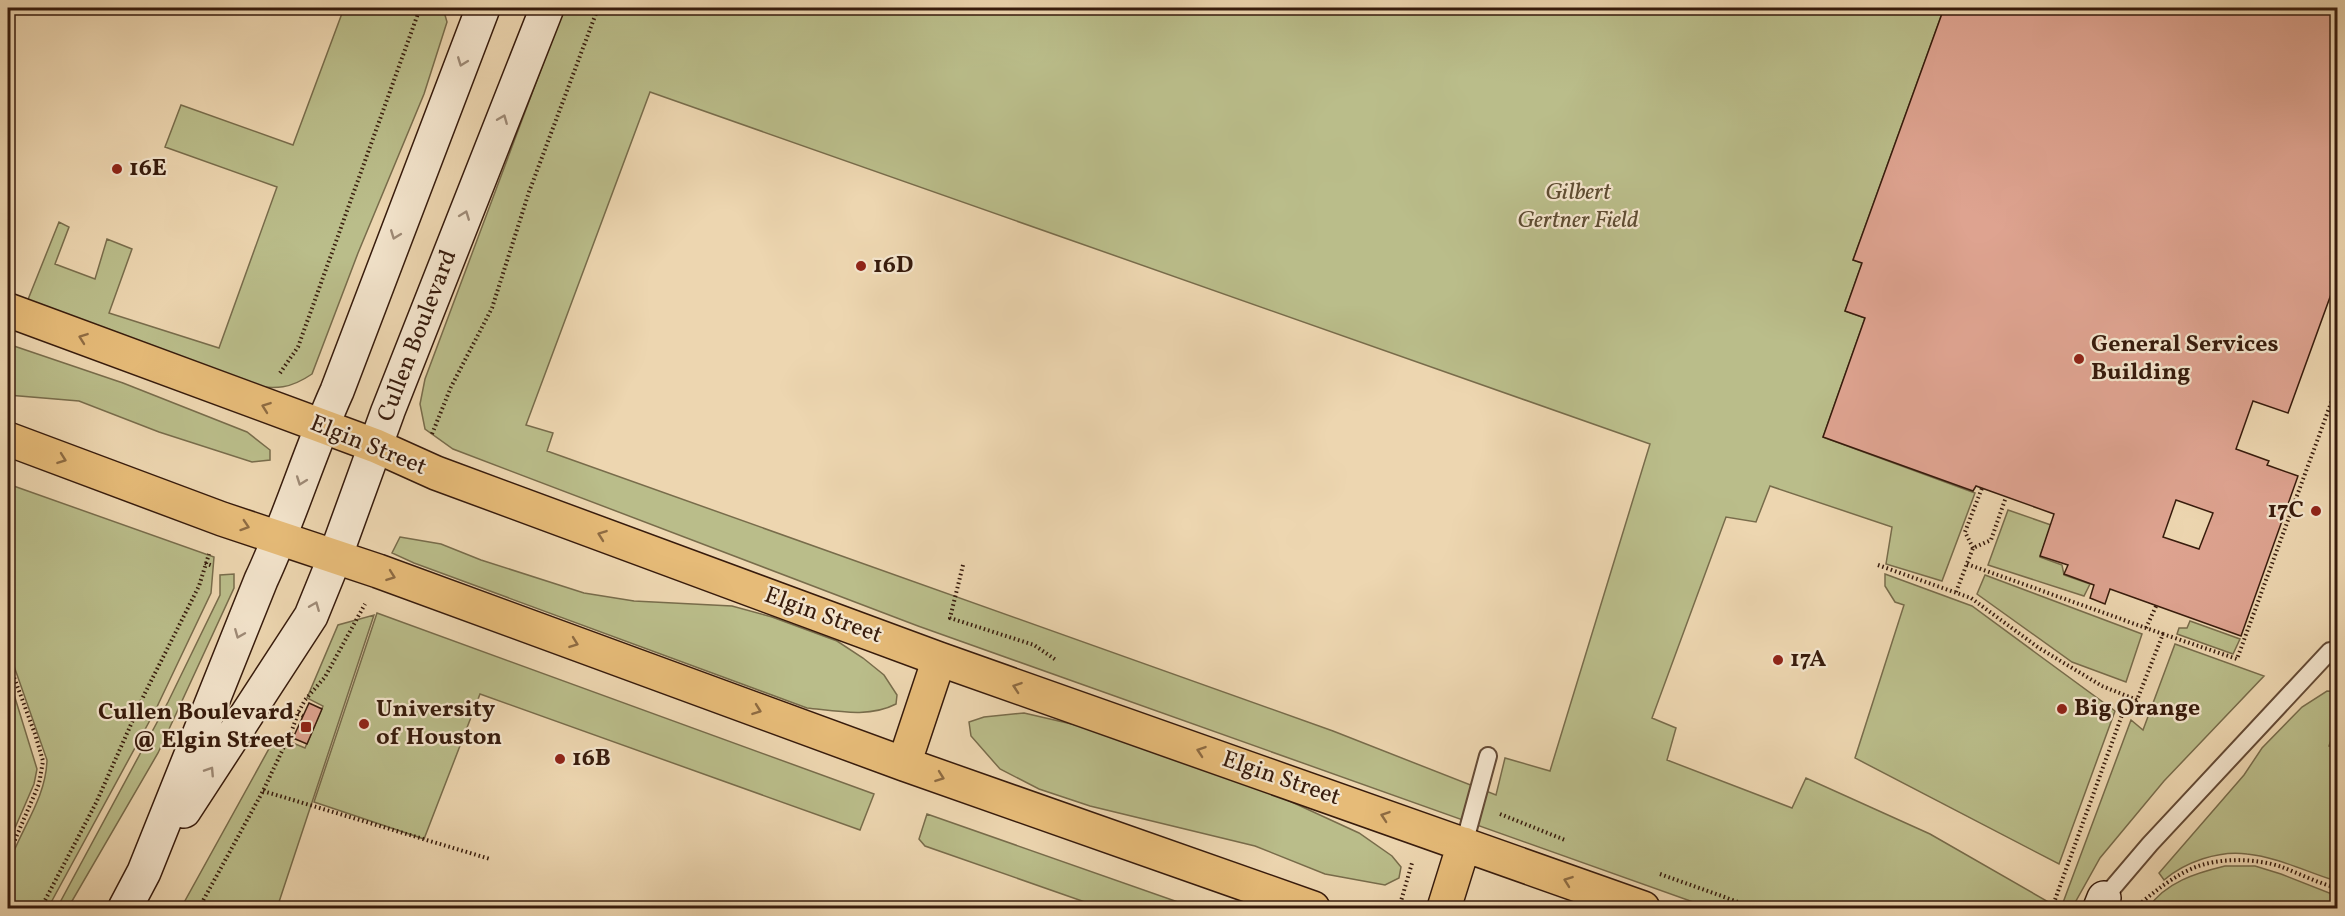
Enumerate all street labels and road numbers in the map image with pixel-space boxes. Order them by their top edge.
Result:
street label: Cullen Boulevard [370,245,466,427]
street label: Elgin Street [305,407,431,485]
street label: Elgin Street [759,579,887,653]
street label: Elgin Street [1217,743,1345,815]

